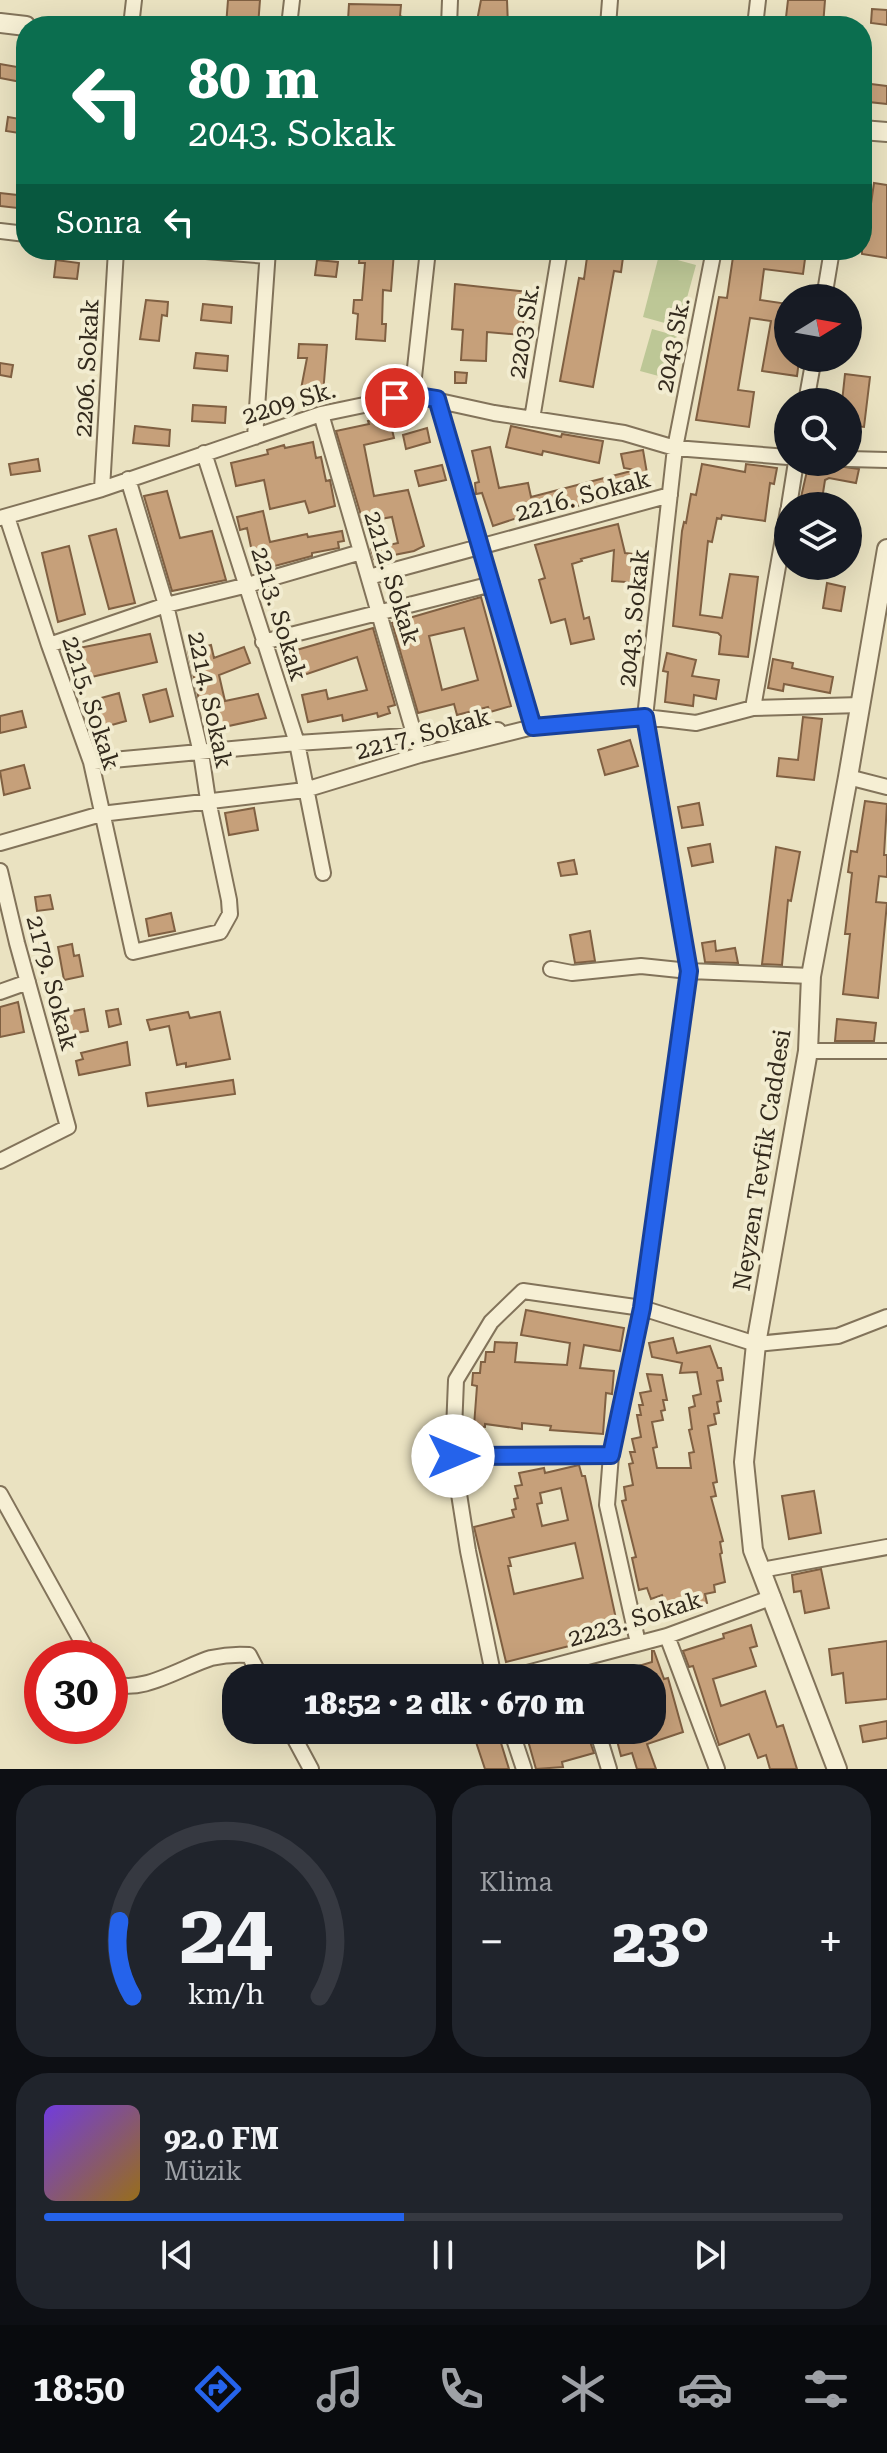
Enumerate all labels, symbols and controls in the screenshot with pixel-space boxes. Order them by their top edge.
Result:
text: 80 m [188,46,319,112]
icon: left [56,48,160,152]
text: 2043. Sokak [188,113,396,155]
icon: left [157,200,201,244]
text: Sonra [56,205,141,240]
street label: 2203 Sk. [503,281,545,381]
north arrow [774,284,862,372]
map controls [774,284,862,580]
street label: 2043 Sk. [650,295,696,395]
street label: 2206. Sokak [69,298,105,438]
pin [361,364,429,432]
street label: 2209 Sk. [239,376,339,430]
icon: arrive [373,376,417,420]
button: search [774,388,862,476]
street label: 2216. Sokak [512,465,654,527]
button: layers [774,492,862,580]
street label: 2212. Sokak [358,508,426,648]
street label: 2213. Sokak [245,544,313,684]
street label: 2043. Sokak [613,548,655,688]
street label: 2214. Sokak [182,629,238,771]
street label: 2215. Sokak [56,633,126,773]
street label: 2217. Sokak [352,703,494,765]
street label: 2179. Sokak [21,912,83,1054]
street label: Neyzen Tevfik Caddesi [727,1027,797,1293]
position arrow [411,1414,495,1498]
street label: 2223. Sokak [565,1585,705,1653]
speed limit sign: 30 [24,1640,128,1744]
text: 18:52 · 2 dk · 670 m [304,1686,584,1721]
text: Klima [480,1867,553,1897]
text: 24 [179,1886,272,1983]
text: 23° [613,1906,710,1977]
text: − [480,1916,504,1968]
text: + [818,1916,843,1968]
text: km/h [187,1977,264,2011]
text: 92.0 FM [164,2121,279,2156]
text: Müzik [164,2156,242,2186]
icon: previous [155,2233,199,2277]
icon: pause [421,2233,465,2277]
icon: next [688,2233,732,2277]
icon: directions [190,2361,246,2417]
icon: music [312,2361,368,2417]
icon: phone [433,2361,489,2417]
icon: climate [555,2361,611,2417]
icon: car [677,2361,733,2417]
icon: filters [798,2361,854,2417]
text: 18:50 [33,2368,125,2410]

